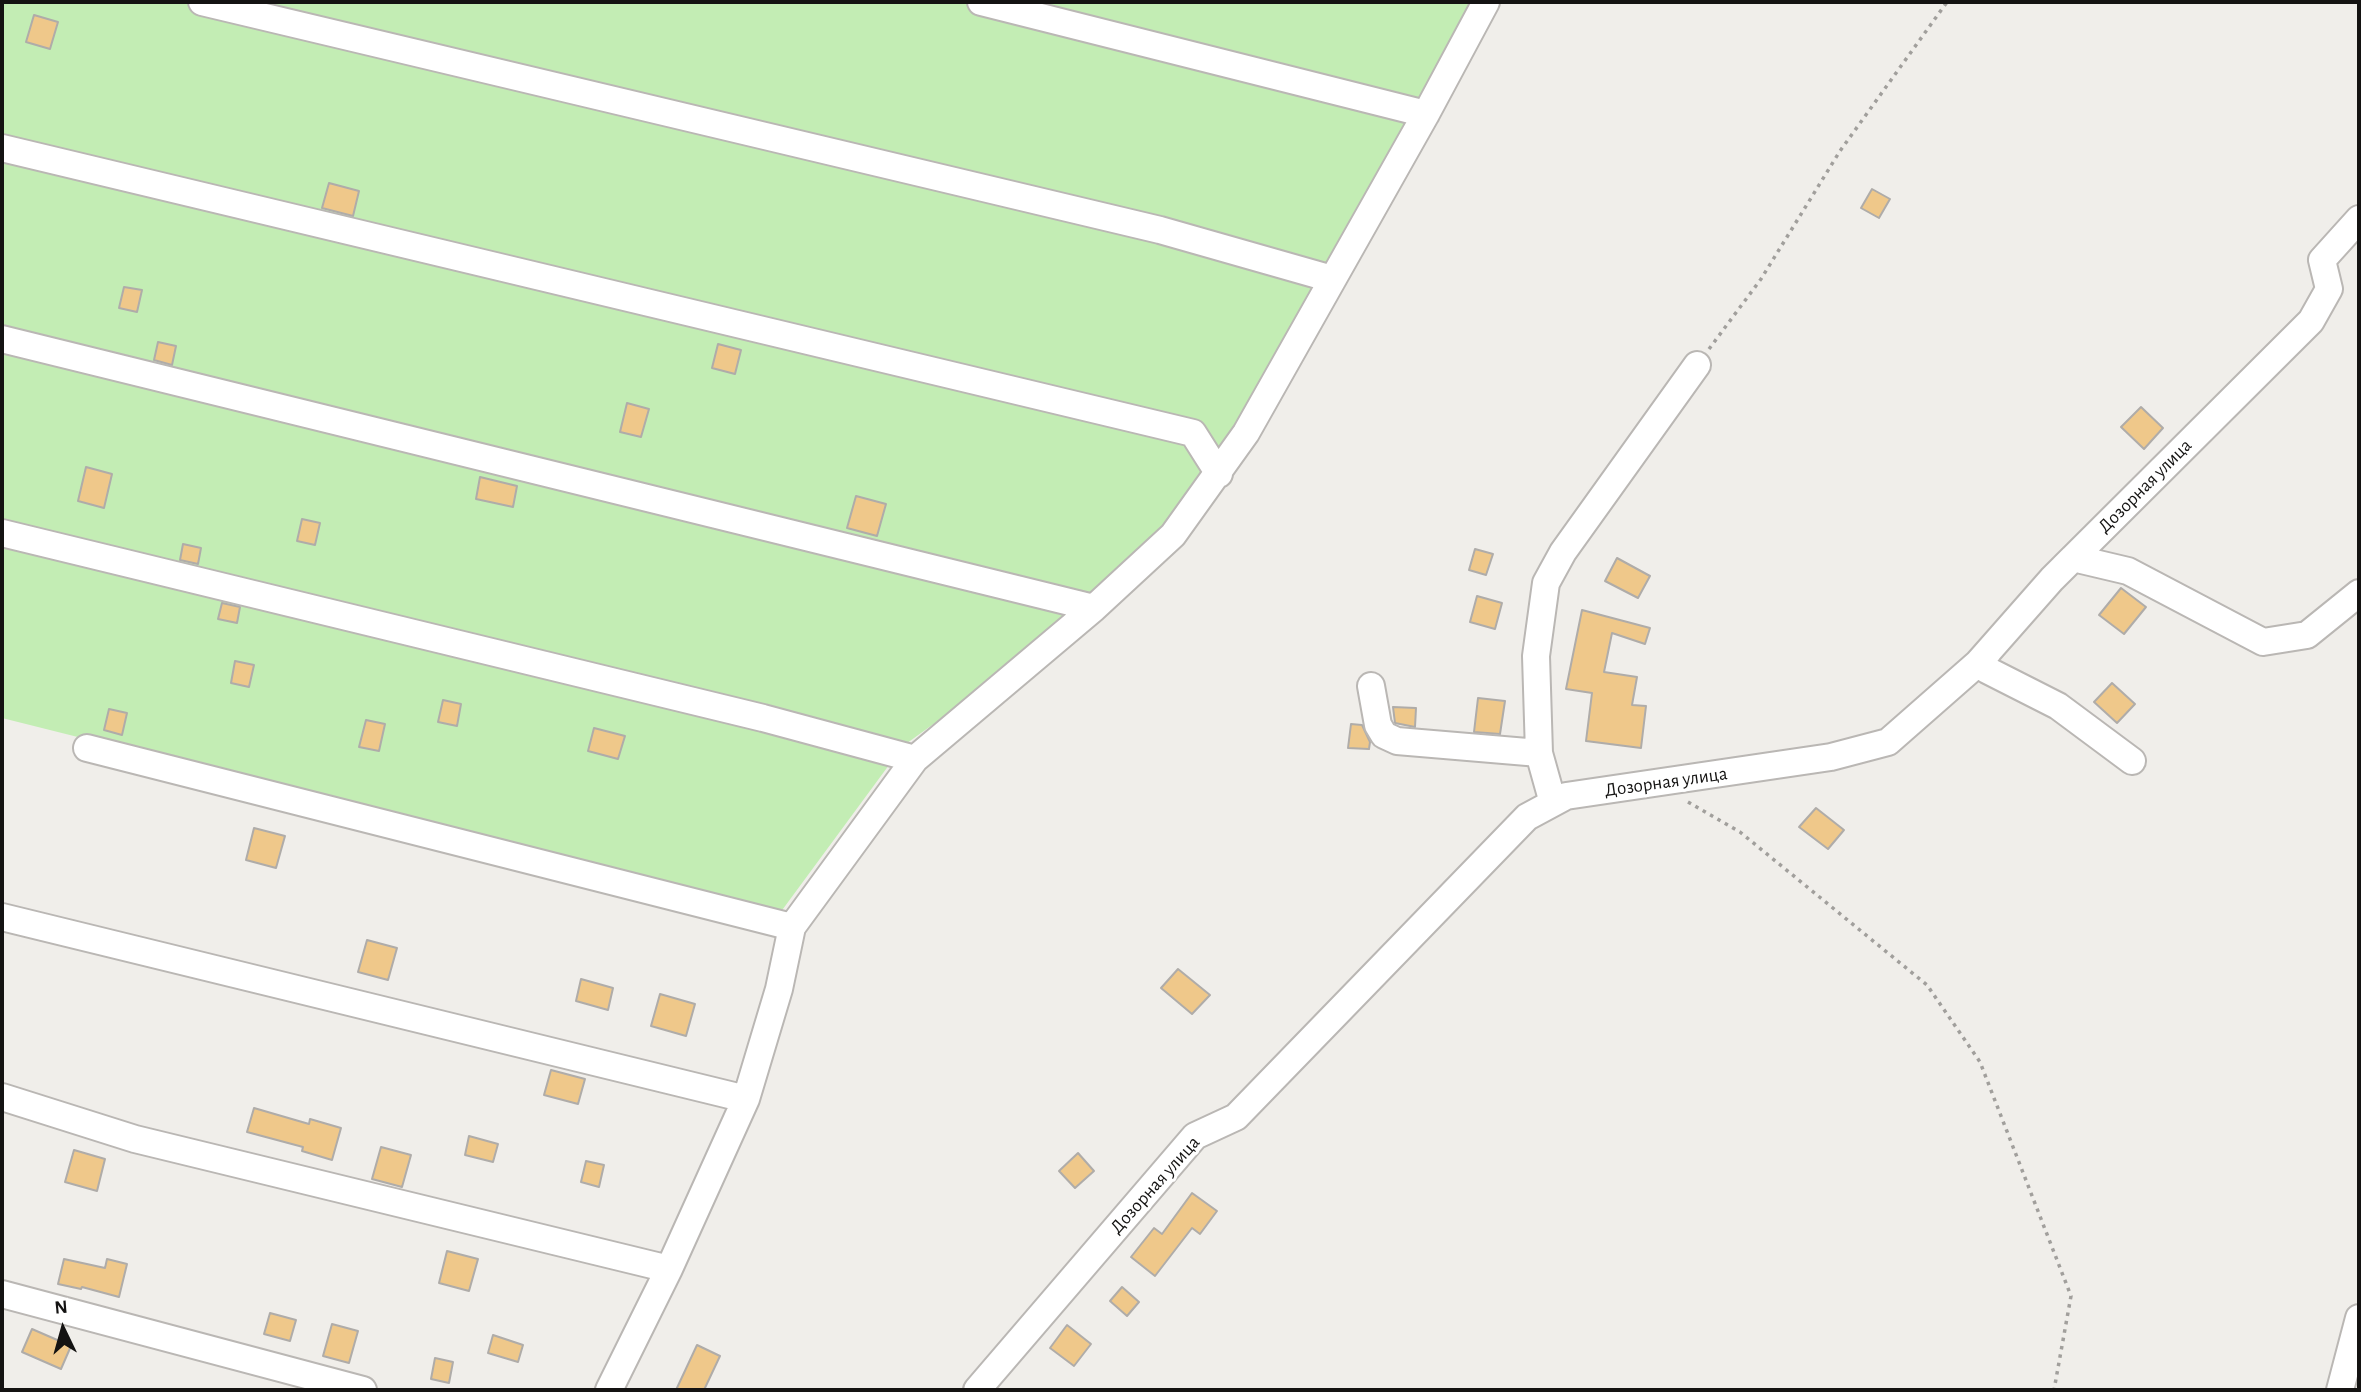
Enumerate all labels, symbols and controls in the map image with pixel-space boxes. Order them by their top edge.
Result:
street label: Дозорная улица [2093,434,2197,538]
street label: Дозорная улица [1603,762,1729,802]
street label: Дозорная улица [1105,1131,1205,1239]
north arrow [28,1294,98,1364]
text: N [54,1298,69,1318]

